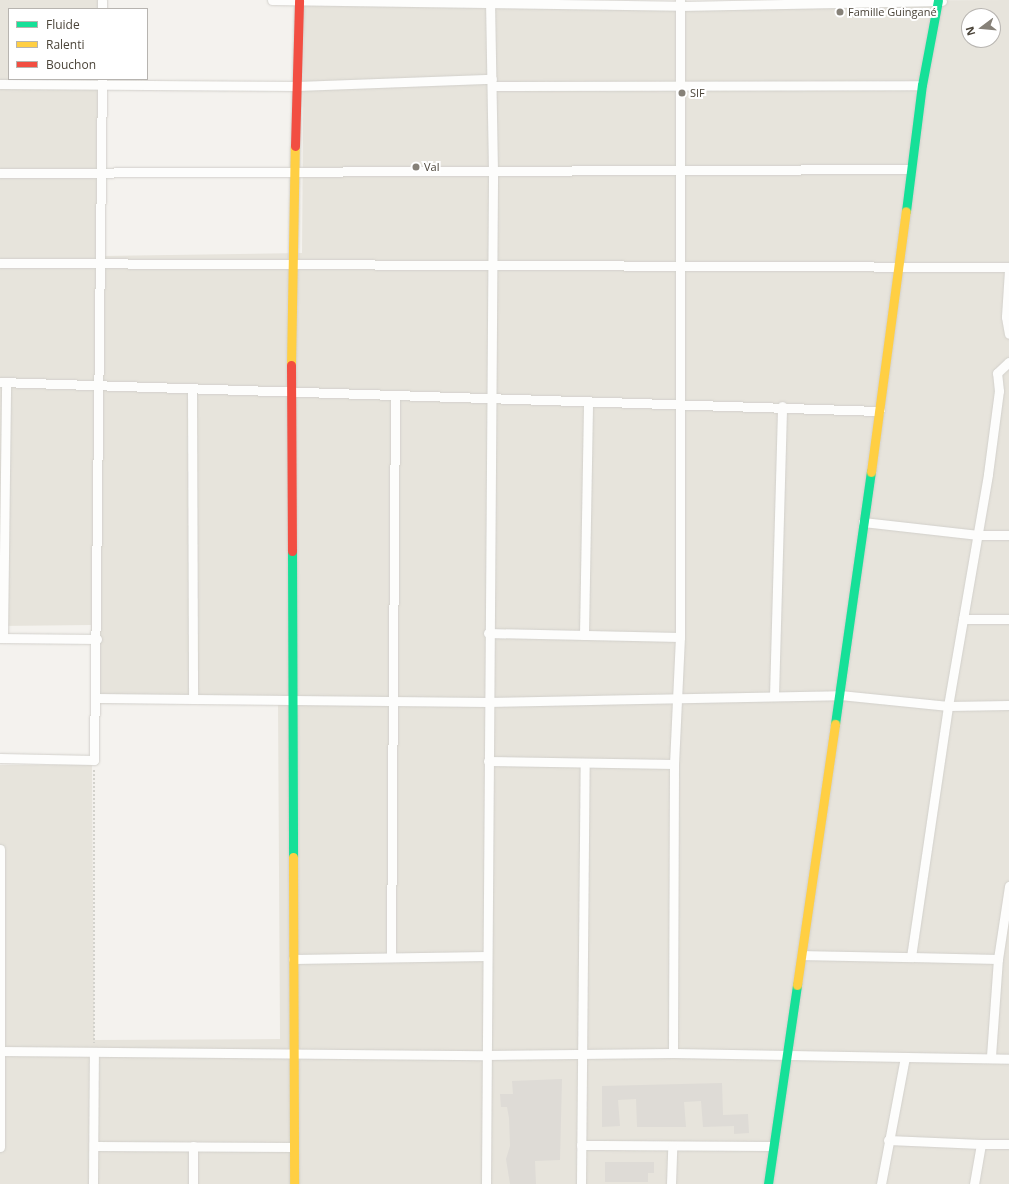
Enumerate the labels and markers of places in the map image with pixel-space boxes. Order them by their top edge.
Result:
place label: Famille Guingané [848,5,937,19]
marker: Famille Guingané [835,7,845,17]
place label: SIF [690,86,705,100]
marker: SIF [677,88,687,98]
place label: Val [424,160,439,174]
marker: Val [411,162,421,172]

